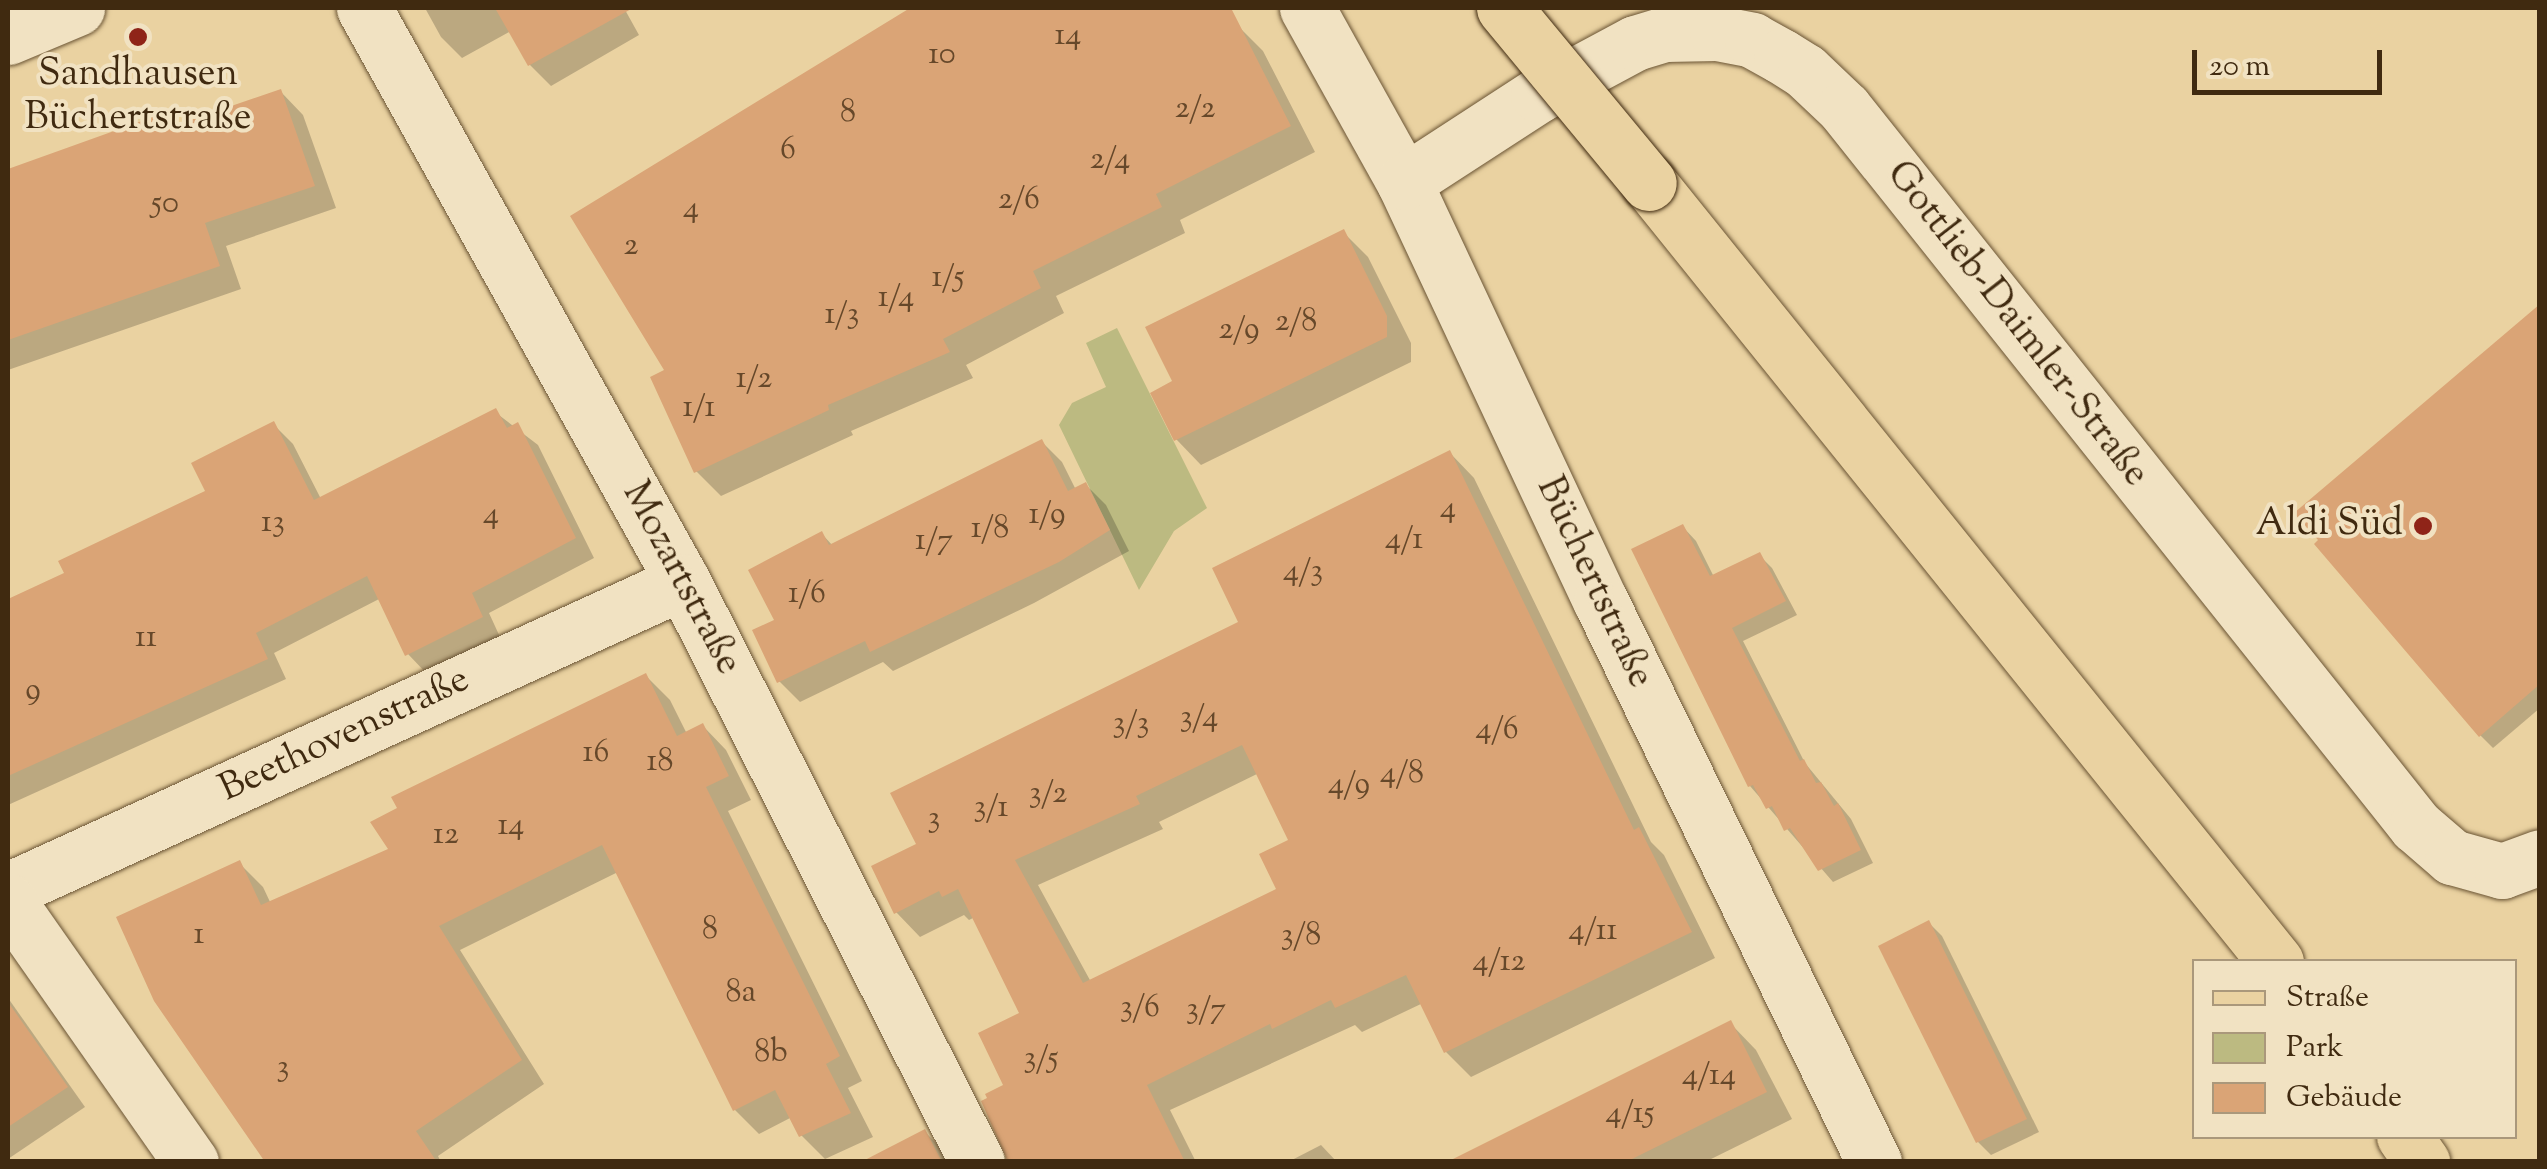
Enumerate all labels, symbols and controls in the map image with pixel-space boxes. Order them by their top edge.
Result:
house number: 14 [1054,17,1082,55]
marker: Sandhausen Büchertstraße [127,26,149,48]
scale bar [2197,30,2387,92]
house number: 10 [928,36,956,74]
text: 20 m [2209,46,2270,89]
place label: Sandhausen Büchertstraße [24,53,252,142]
house number: 2/2 [1175,90,1215,128]
house number: 8 [840,94,856,132]
house number: 6 [780,131,796,169]
house number: 2/4 [1090,141,1130,179]
street label: Gottlieb-Daimler-Straße [1875,153,2157,497]
house number: 2/6 [998,181,1040,219]
house number: 50 [151,185,179,223]
house number: 4 [683,190,699,228]
house number: 2 [624,227,638,265]
house number: 1/5 [932,259,964,297]
house number: 1/4 [878,279,914,317]
house number: 1/3 [825,296,859,334]
house number: 2/8 [1275,303,1317,341]
house number: 2/9 [1218,311,1260,349]
house number: 1/2 [736,360,772,398]
house number: 1/1 [683,389,715,427]
street label: Büchertstraße [1524,470,1662,696]
street label: Mozartstraße [610,475,750,683]
house number: 4 [1440,490,1456,528]
house number: 4 [483,496,499,534]
house number: 1/9 [1029,496,1065,534]
place label: Aldi Süd [2256,503,2403,549]
house number: 13 [261,504,285,542]
house number: 1/8 [971,510,1009,548]
marker: Aldi Süd [2412,515,2434,537]
house number: 4/1 [1385,521,1423,559]
house number: 1/7 [915,522,953,560]
house number: 4/3 [1283,553,1323,591]
house number: 1/6 [788,575,826,613]
house number: 11 [135,619,157,657]
street label: Beethovenstraße [213,658,477,814]
house number: 9 [25,672,41,710]
house number: 3/4 [1180,699,1218,737]
house number: 3/3 [1113,705,1149,743]
house number: 4/6 [1475,711,1519,749]
house number: 16 [583,734,609,772]
house number: 18 [647,743,673,781]
house number: 4/8 [1380,755,1424,793]
house number: 4/9 [1328,766,1370,804]
house number: 3/2 [1029,775,1067,813]
house number: 3/1 [974,789,1008,827]
house number: 3 [928,800,940,838]
house number: 14 [497,807,525,845]
house number: 12 [433,816,459,854]
house number: 8 [702,911,718,949]
house number: 4/11 [1569,912,1617,950]
house number: 1 [194,916,204,954]
house number: 3/8 [1281,917,1321,955]
house number: 4/12 [1472,943,1526,981]
legend [2192,959,2517,1139]
house number: 8a [726,974,756,1012]
text: Straße [2286,977,2369,1020]
house number: 3/6 [1120,989,1160,1027]
house number: 3/7 [1186,991,1226,1029]
text: Park [2286,1027,2343,1070]
house number: 8b [754,1034,788,1072]
house number: 3/5 [1024,1040,1058,1078]
house number: 3 [277,1049,289,1087]
house number: 4/14 [1682,1057,1736,1095]
text: Gebäude [2286,1077,2402,1120]
house number: 4/15 [1605,1095,1655,1133]

